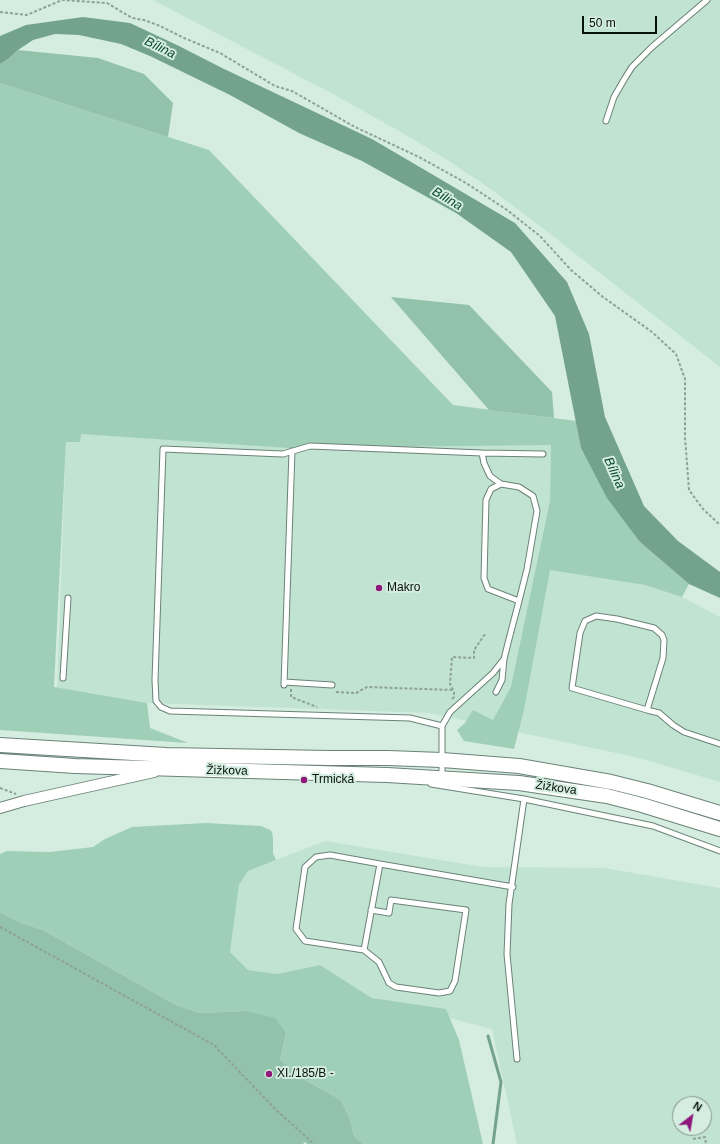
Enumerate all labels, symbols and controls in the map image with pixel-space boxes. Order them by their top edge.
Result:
scale bar [584,8,659,34]
text: 50 m [589,16,616,30]
water label: Bílina [142,34,178,62]
water label: Bílina [429,184,465,214]
water label: Bílina [600,455,628,491]
place label: Makro [387,581,420,595]
marker: Makro [374,583,384,593]
street label: Žižkova [206,763,248,779]
place label: Trmická [312,773,354,787]
marker: Trmická [299,775,309,785]
street label: Žižkova [535,778,577,798]
place label: XI./185/B - [277,1067,334,1081]
marker: XI./185/B - [264,1069,274,1079]
north arrow [672,1096,712,1136]
text: N [691,1099,704,1114]

